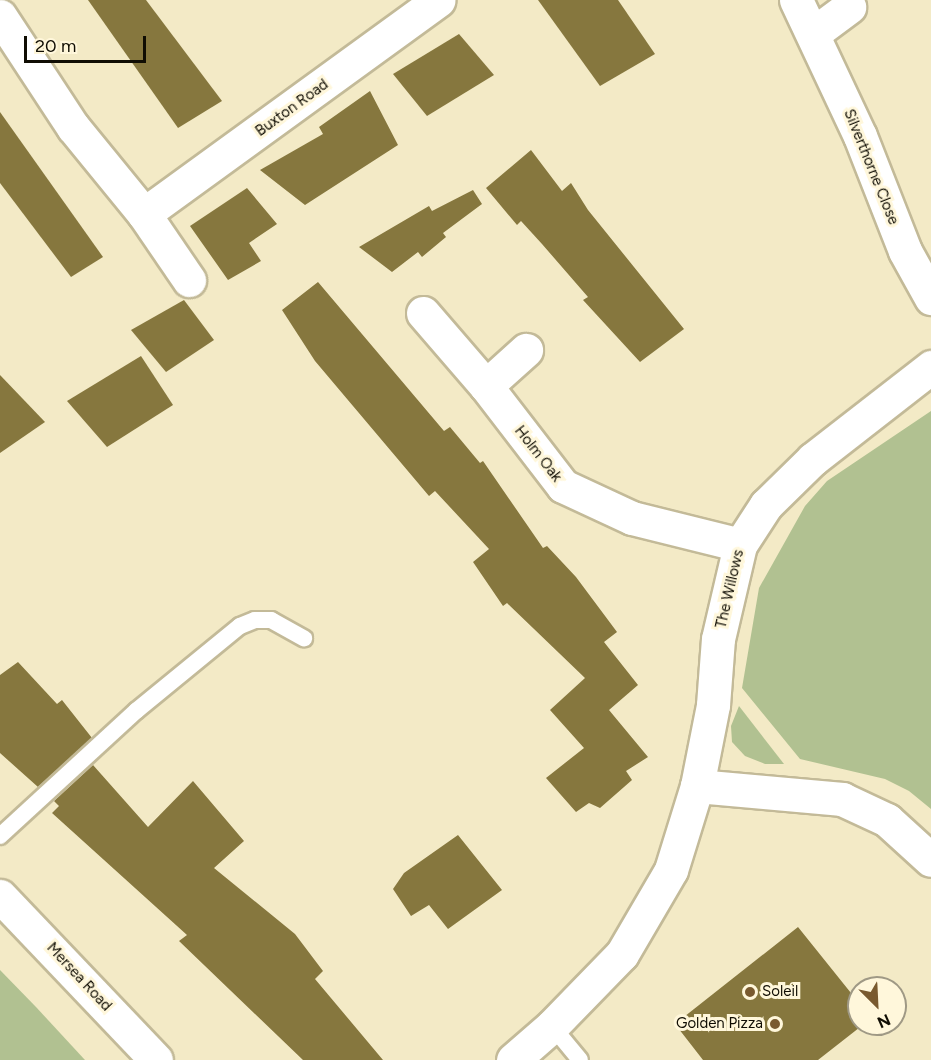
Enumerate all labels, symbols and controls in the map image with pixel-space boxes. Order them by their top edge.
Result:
scale bar [27,24,148,62]
text: 20 m [35,35,76,57]
street label: Buxton Road [252,76,332,140]
street label: Silverthorne Close [840,107,902,227]
street label: Holm Oak [510,422,566,486]
street label: The Willows [712,548,748,630]
street label: Mersea Road [43,939,115,1015]
north arrow [847,976,907,1036]
place label: Soleil [762,983,798,1001]
marker: Soleil [743,985,757,999]
text: N [874,1010,893,1032]
place label: Golden Pizza [676,1015,763,1033]
marker: Golden Pizza [768,1017,782,1031]

